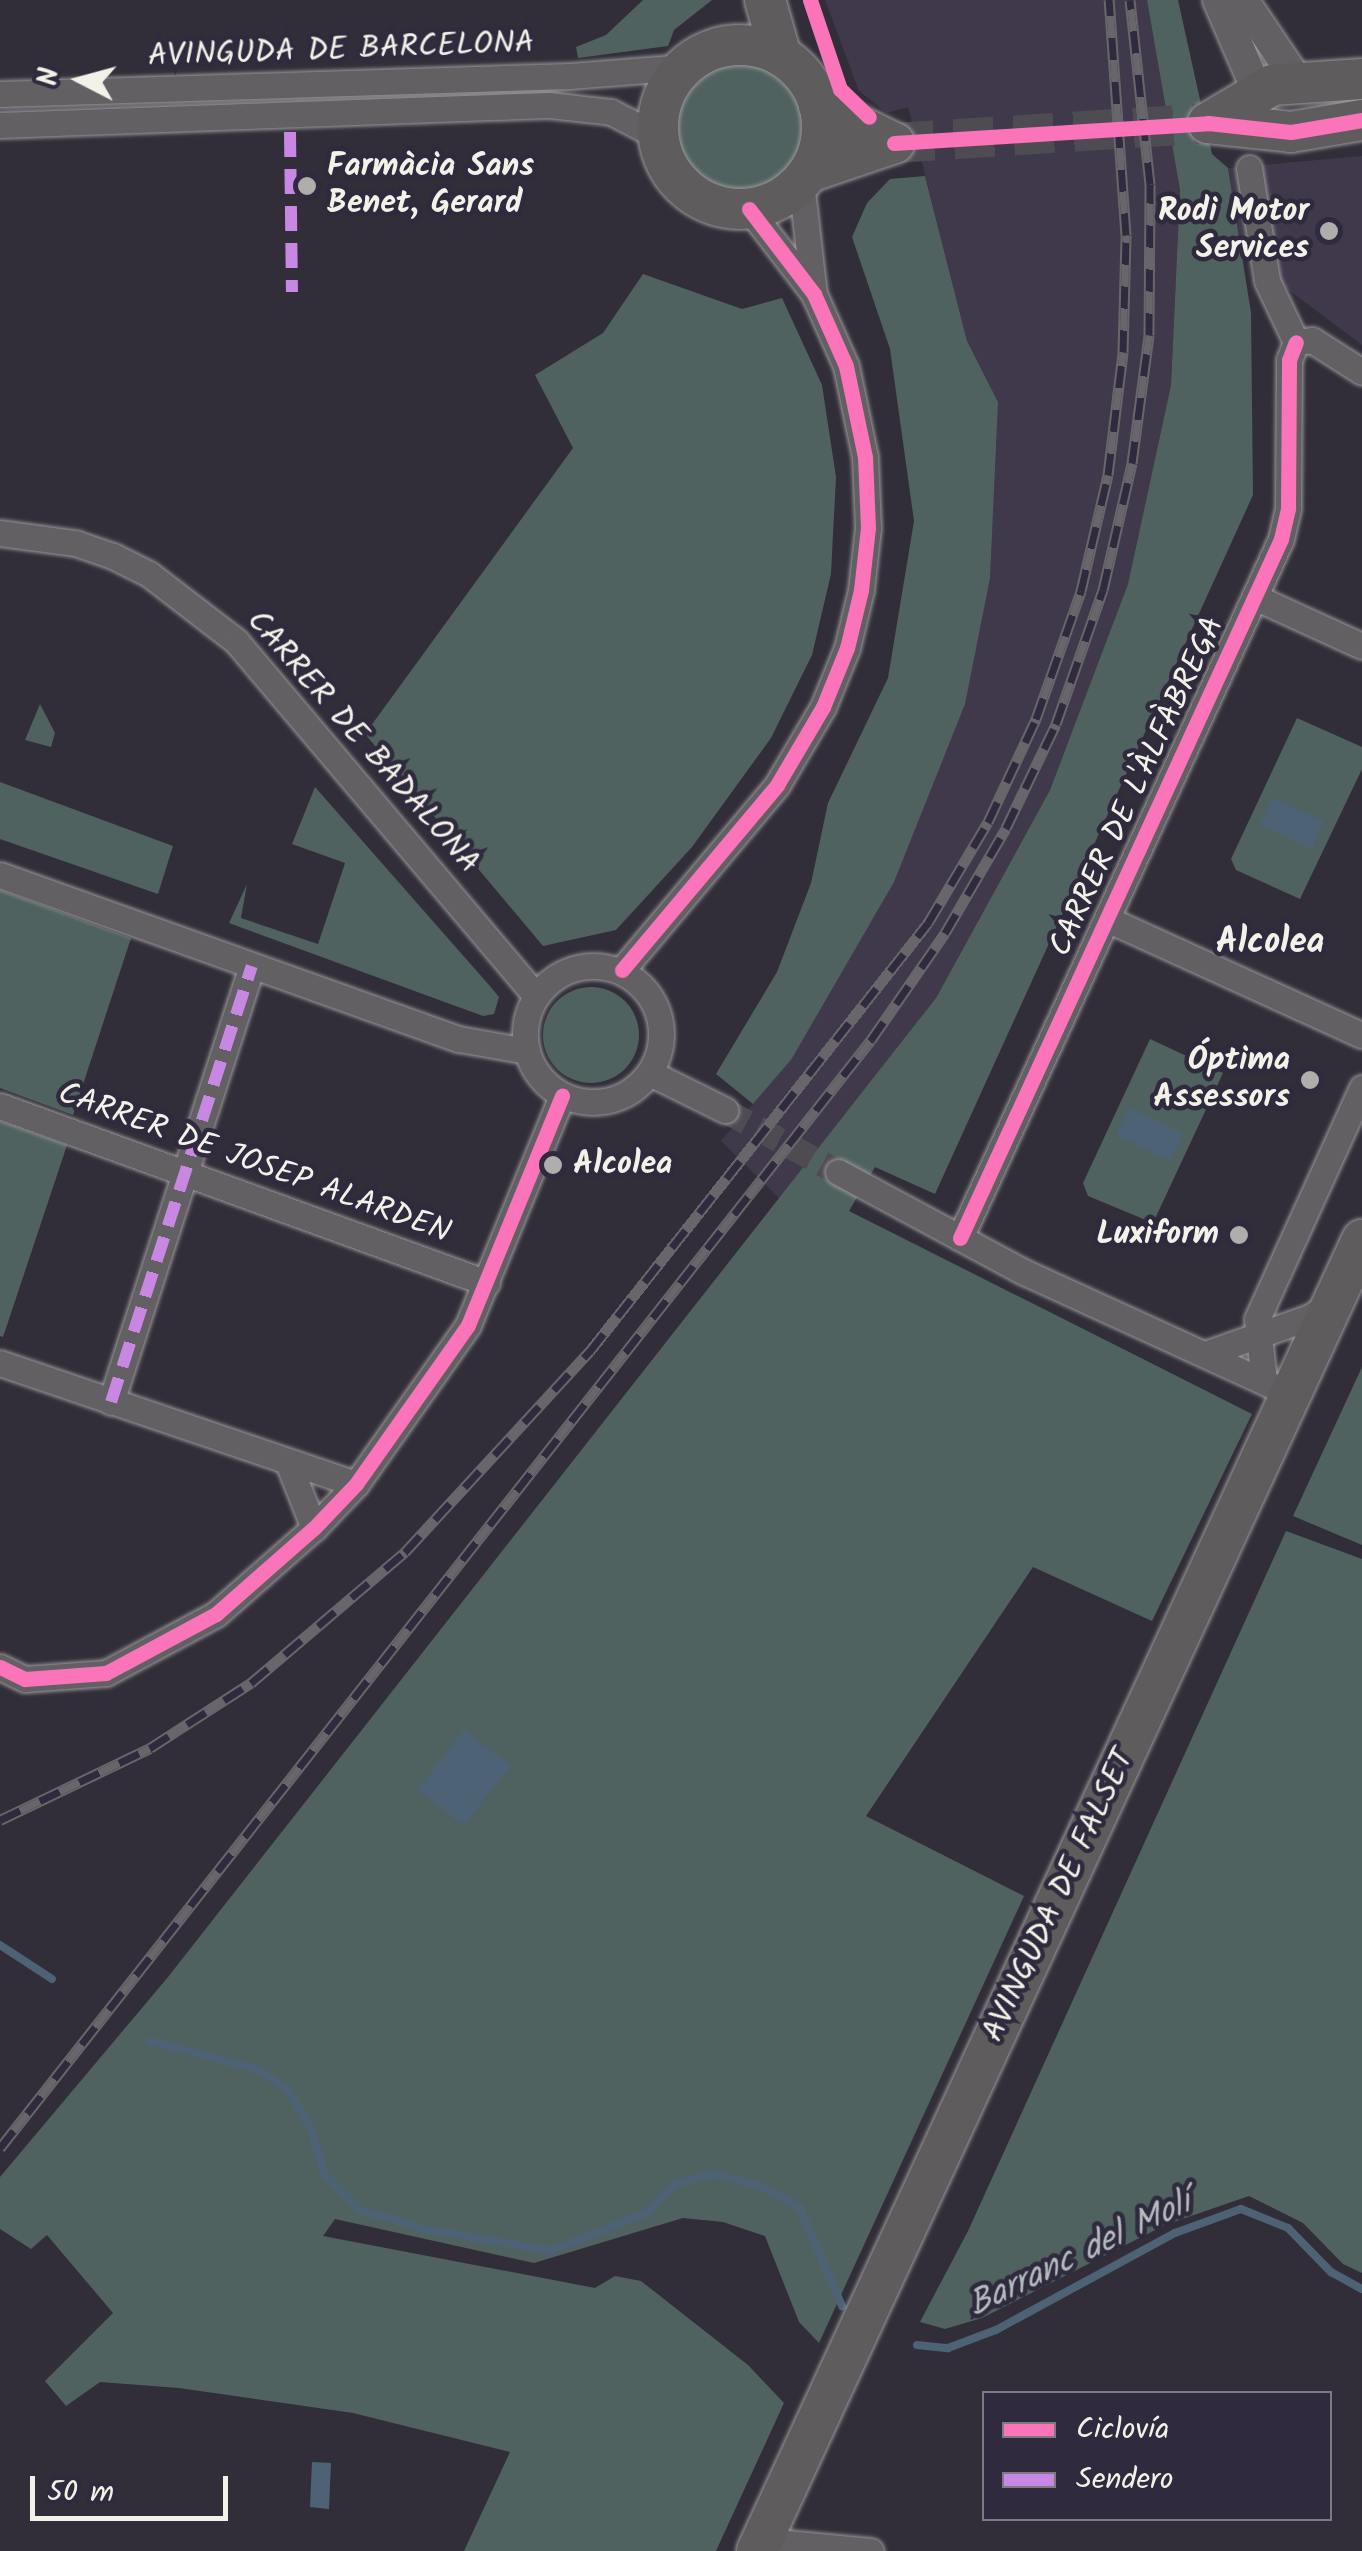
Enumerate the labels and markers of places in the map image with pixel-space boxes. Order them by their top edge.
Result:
place label: Farmàcia Sans Benet, Gerard [327,149,534,224]
marker: Farmàcia Sans Benet, Gerard [296,175,318,197]
place label: Rodi Motor Services [1158,194,1309,269]
marker: Rodi Motor Services [1318,220,1340,242]
place label: Óptima Assessors [1153,1043,1290,1118]
marker: Óptima Assessors [1299,1069,1321,1091]
place label: Alcolea [573,1146,672,1184]
marker: Alcolea [542,1154,564,1176]
place label: Luxiform [1096,1216,1219,1254]
marker: Luxiform [1228,1224,1250,1246]

